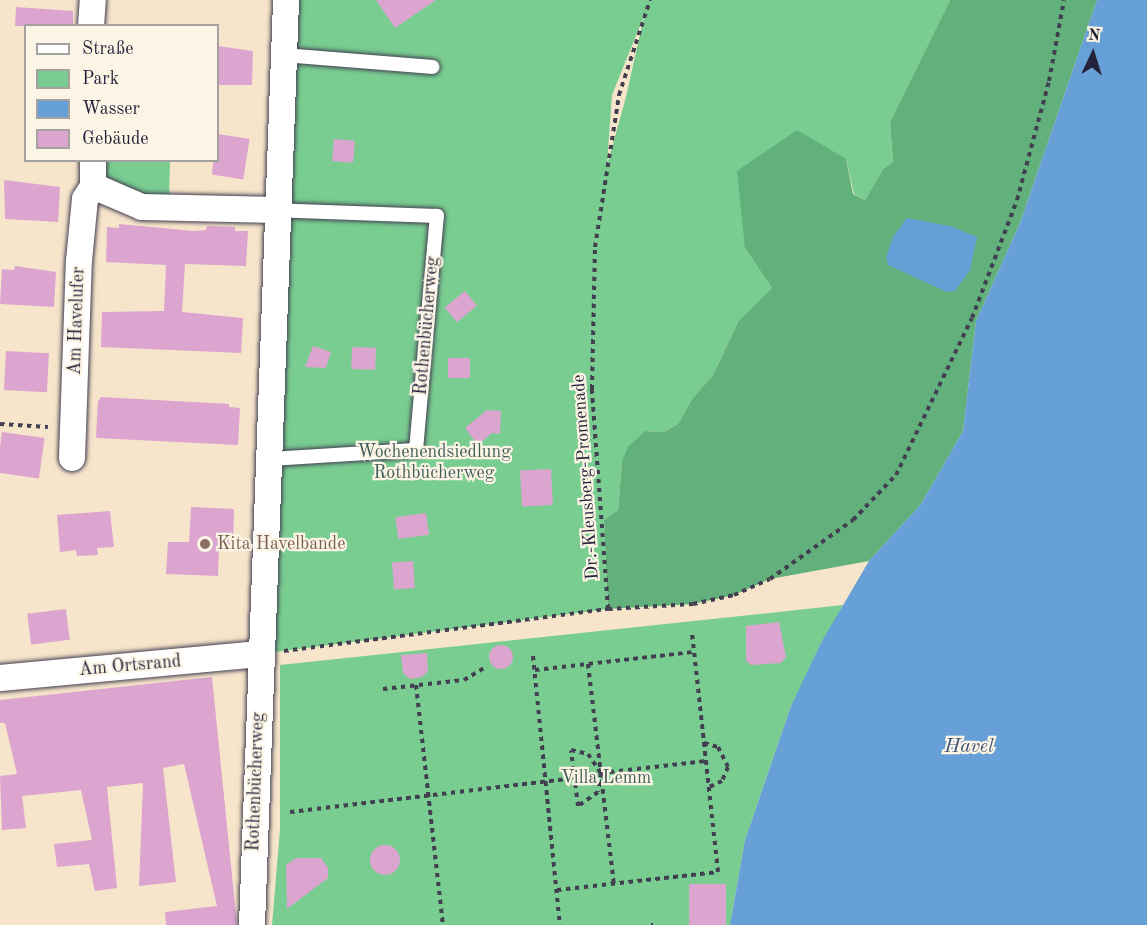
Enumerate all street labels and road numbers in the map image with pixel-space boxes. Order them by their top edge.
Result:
street label: Rothenbücherweg [410,256,444,396]
street label: Am Havelufer [64,266,90,376]
street label: Dr.-Kleusberg-Promenade [568,374,604,580]
street label: Am Ortsrand [78,651,182,681]
street label: Rothenbücherweg [243,712,269,852]

